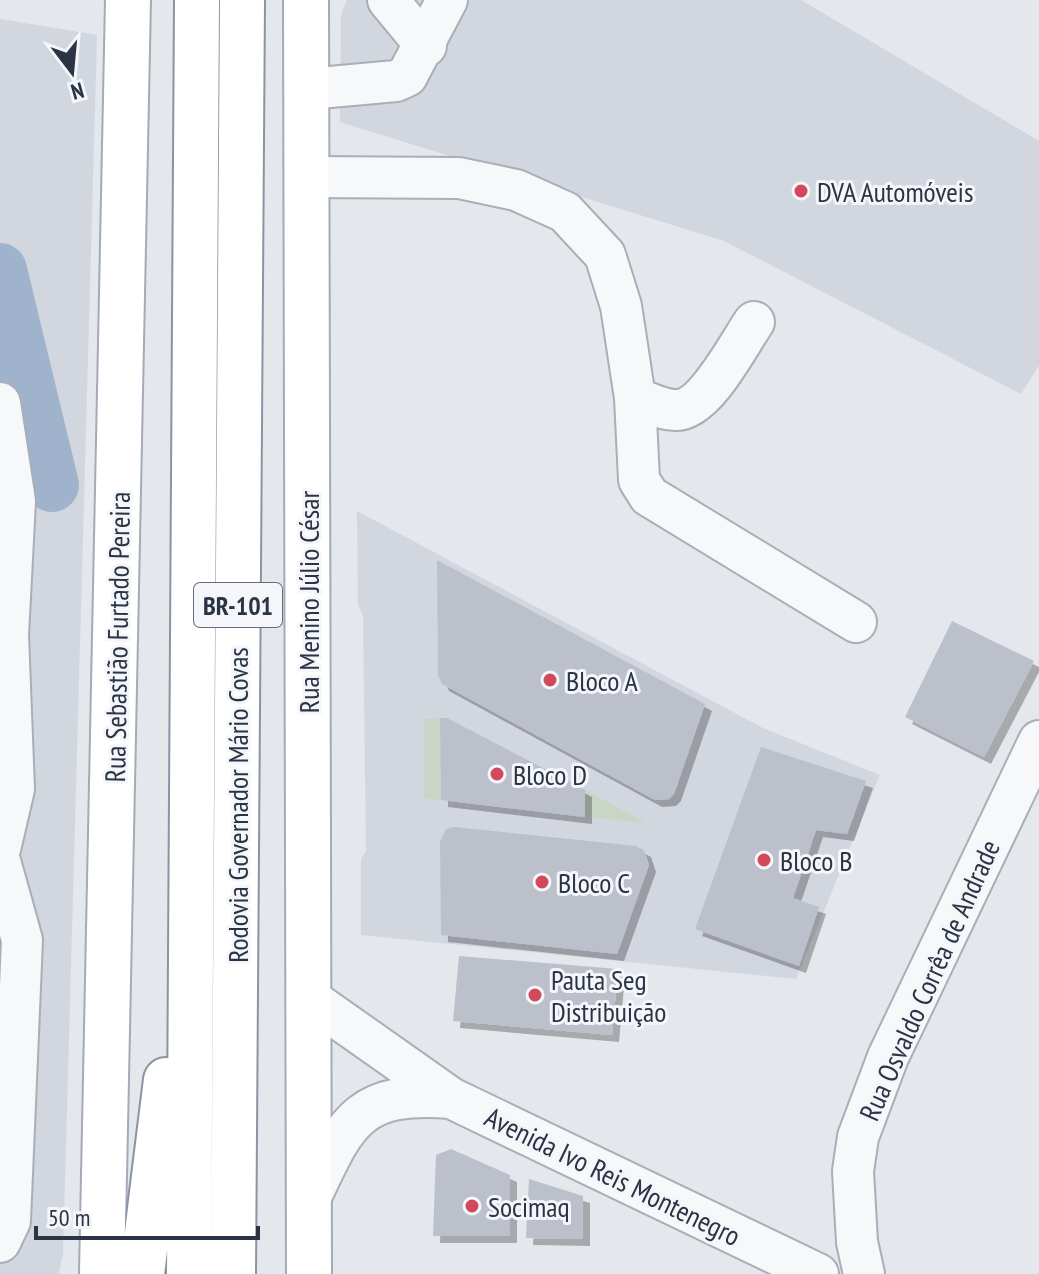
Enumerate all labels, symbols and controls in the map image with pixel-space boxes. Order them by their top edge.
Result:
north arrow [32,32,112,112]
text: N [68,76,87,106]
place label: DVA Automóveis [817,173,973,210]
marker: DVA Automóveis [792,182,810,200]
street label: Rua Sebastião Furtado Pereira [96,491,138,783]
street label: Rua Menino Júlio César [290,491,327,713]
road number: BR-101 [194,583,282,627]
street label: Rodovia Governador Mário Covas [219,647,256,963]
place label: Bloco A [566,662,639,699]
marker: Bloco A [541,671,559,689]
place label: Bloco D [513,756,587,793]
marker: Bloco D [488,765,506,783]
street label: Rua Osvaldo Corrêa de Andrade [850,834,1008,1126]
place label: Bloco B [780,842,853,879]
marker: Bloco B [755,851,773,869]
place label: Bloco C [558,864,630,901]
marker: Bloco C [533,873,551,891]
place label: Pauta Seg Distribuição [551,961,666,1030]
marker: Pauta Seg Distribuição [526,986,544,1004]
street label: Avenida Ivo Reis Montenegro [479,1098,747,1254]
place label: Socimaq [488,1188,570,1225]
scale bar [36,1190,258,1240]
marker: Socimaq [463,1197,481,1215]
text: 50 m [48,1202,90,1233]

